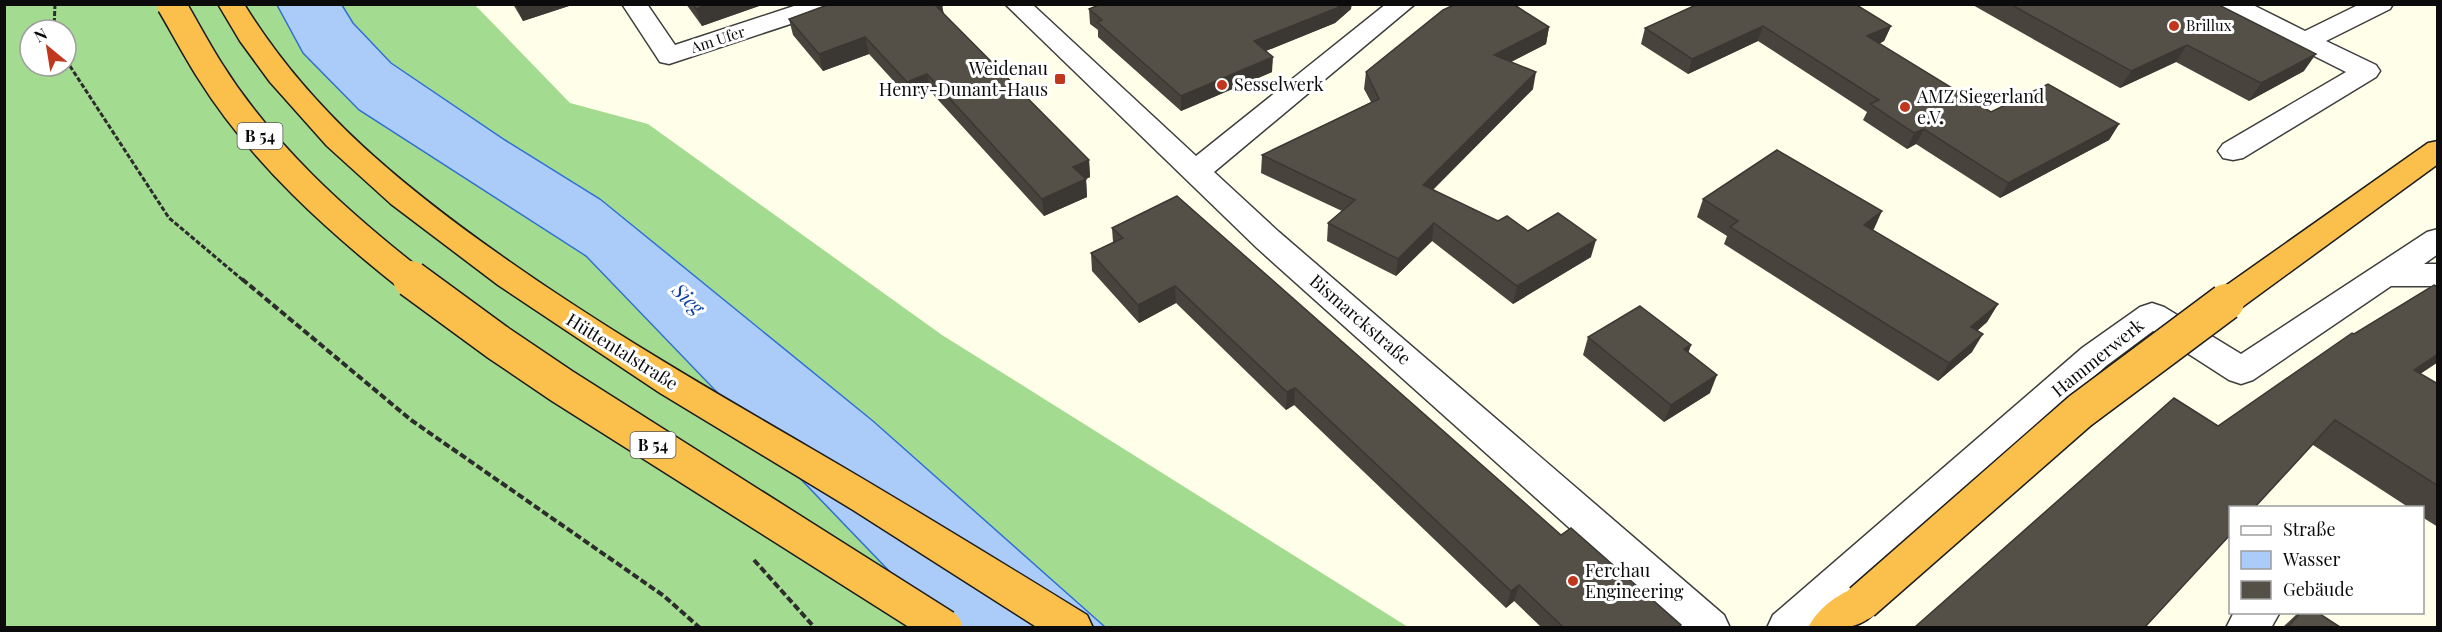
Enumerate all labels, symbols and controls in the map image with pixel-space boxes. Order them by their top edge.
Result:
place label: Brillux [2186,15,2232,35]
north arrow [18,18,78,78]
marker: Brillux [2167,19,2181,33]
street label: Am Ufer [687,21,748,57]
text: N [30,22,51,47]
place label: Weidenau Henry-Dunant-Haus [879,56,1049,101]
marker: Weidenau Henry-Dunant-Haus [1053,72,1067,86]
place label: Sesselwerk [1234,72,1324,96]
marker: Sesselwerk [1215,78,1229,92]
place label: AMZ Siegerland e.V. [1916,84,2045,129]
marker: AMZ Siegerland e.V. [1898,100,1912,114]
road number: B 54 [238,123,282,149]
street label: Bismarckstraße [1305,269,1416,370]
water label: Sieg [666,275,712,321]
street label: Hüttentalstraße [562,307,683,395]
street label: Hammerwerk [2046,313,2148,402]
road number: B 54 [630,432,676,458]
legend [2229,506,2424,614]
text: Straße [2283,517,2336,541]
text: Wasser [2282,547,2341,571]
place label: Ferchau Engineering [1585,558,1684,603]
marker: Ferchau Engineering [1566,574,1580,588]
text: Gebäude [2283,577,2354,601]

